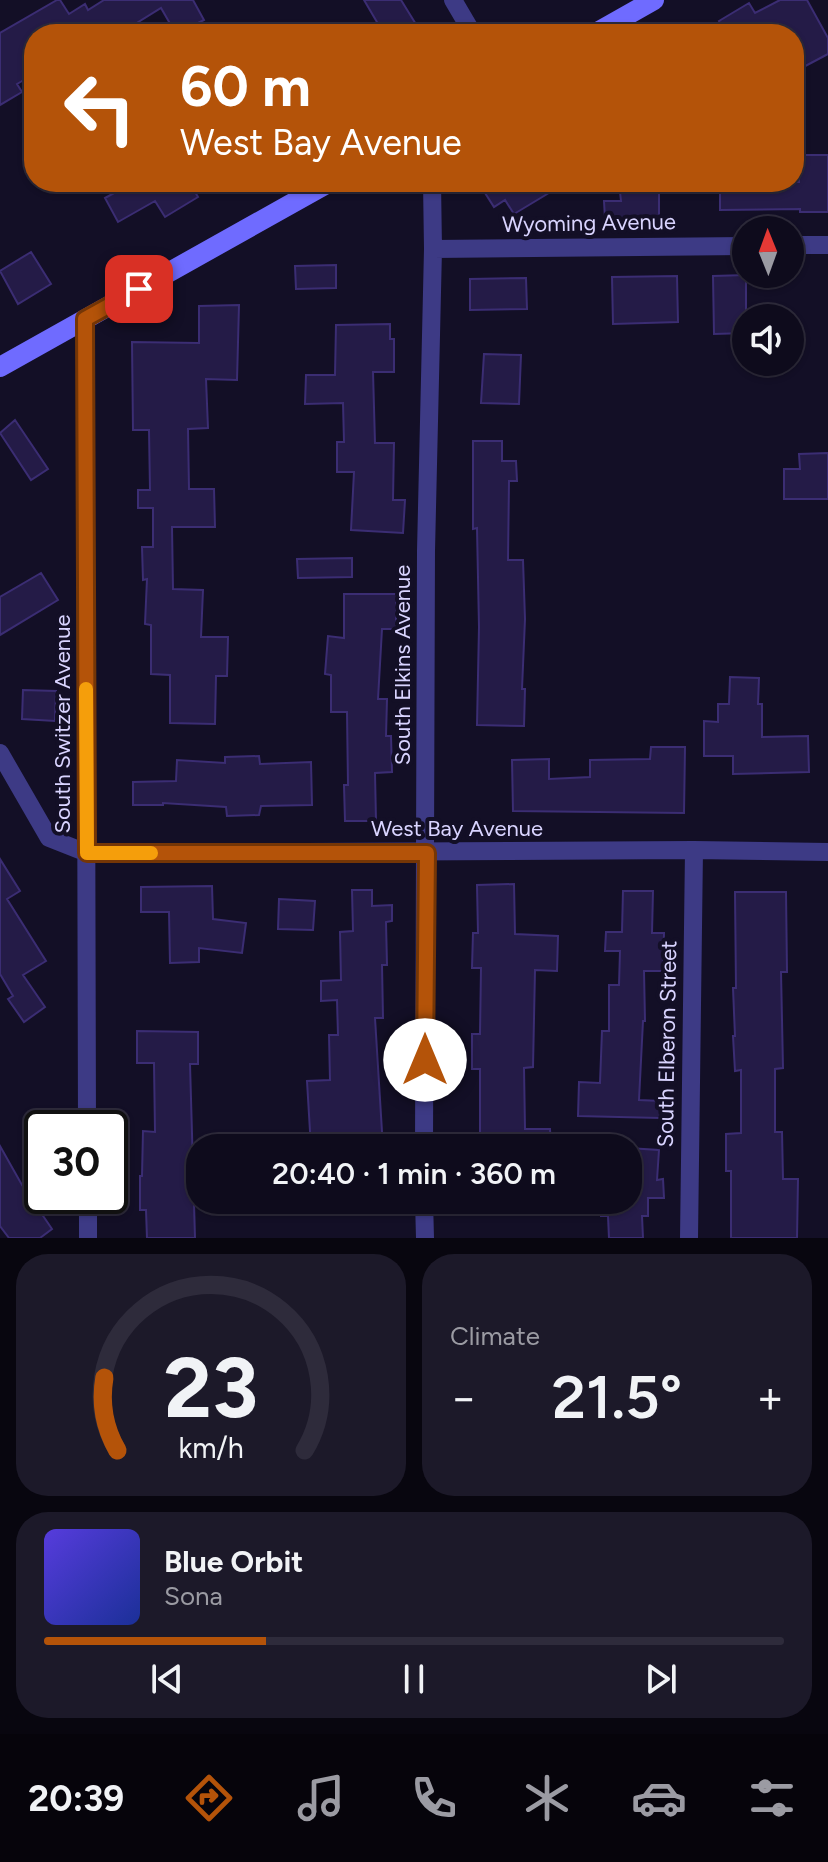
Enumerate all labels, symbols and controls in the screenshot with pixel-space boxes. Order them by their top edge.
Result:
text: 60 m [180,53,311,120]
icon: left [48,56,152,160]
text: West Bay Avenue [180,121,462,164]
street label: Wyoming Avenue [502,208,676,238]
north arrow [732,216,804,288]
map controls [732,216,804,376]
pin [105,255,173,323]
icon: arrive [117,267,161,311]
button: sound [732,304,804,376]
street label: South Elkins Avenue [389,565,416,765]
street label: South Switzer Avenue [49,615,76,833]
street label: West Bay Avenue [371,815,543,842]
street label: South Elberon Street [652,940,682,1148]
position arrow [383,1018,467,1102]
speed limit sign: 30 [24,1110,128,1214]
text: 20:40 · 1 min · 360 m [272,1155,556,1192]
text: Climate [450,1320,540,1352]
text: 23 [164,1338,258,1438]
text: 21.5° [552,1361,682,1433]
text: − [450,1371,477,1424]
text: + [757,1371,784,1424]
text: km/h [178,1431,244,1465]
text: Blue Orbit [164,1543,303,1580]
text: Sona [164,1580,223,1612]
icon: previous [145,1657,189,1701]
icon: pause [392,1657,436,1701]
icon: next [639,1657,683,1701]
icon: directions [181,1770,237,1826]
icon: music [293,1770,349,1826]
icon: phone [406,1770,462,1826]
icon: climate [519,1770,575,1826]
icon: car [631,1770,687,1826]
icon: filters [744,1770,800,1826]
text: 20:39 [28,1777,124,1820]

